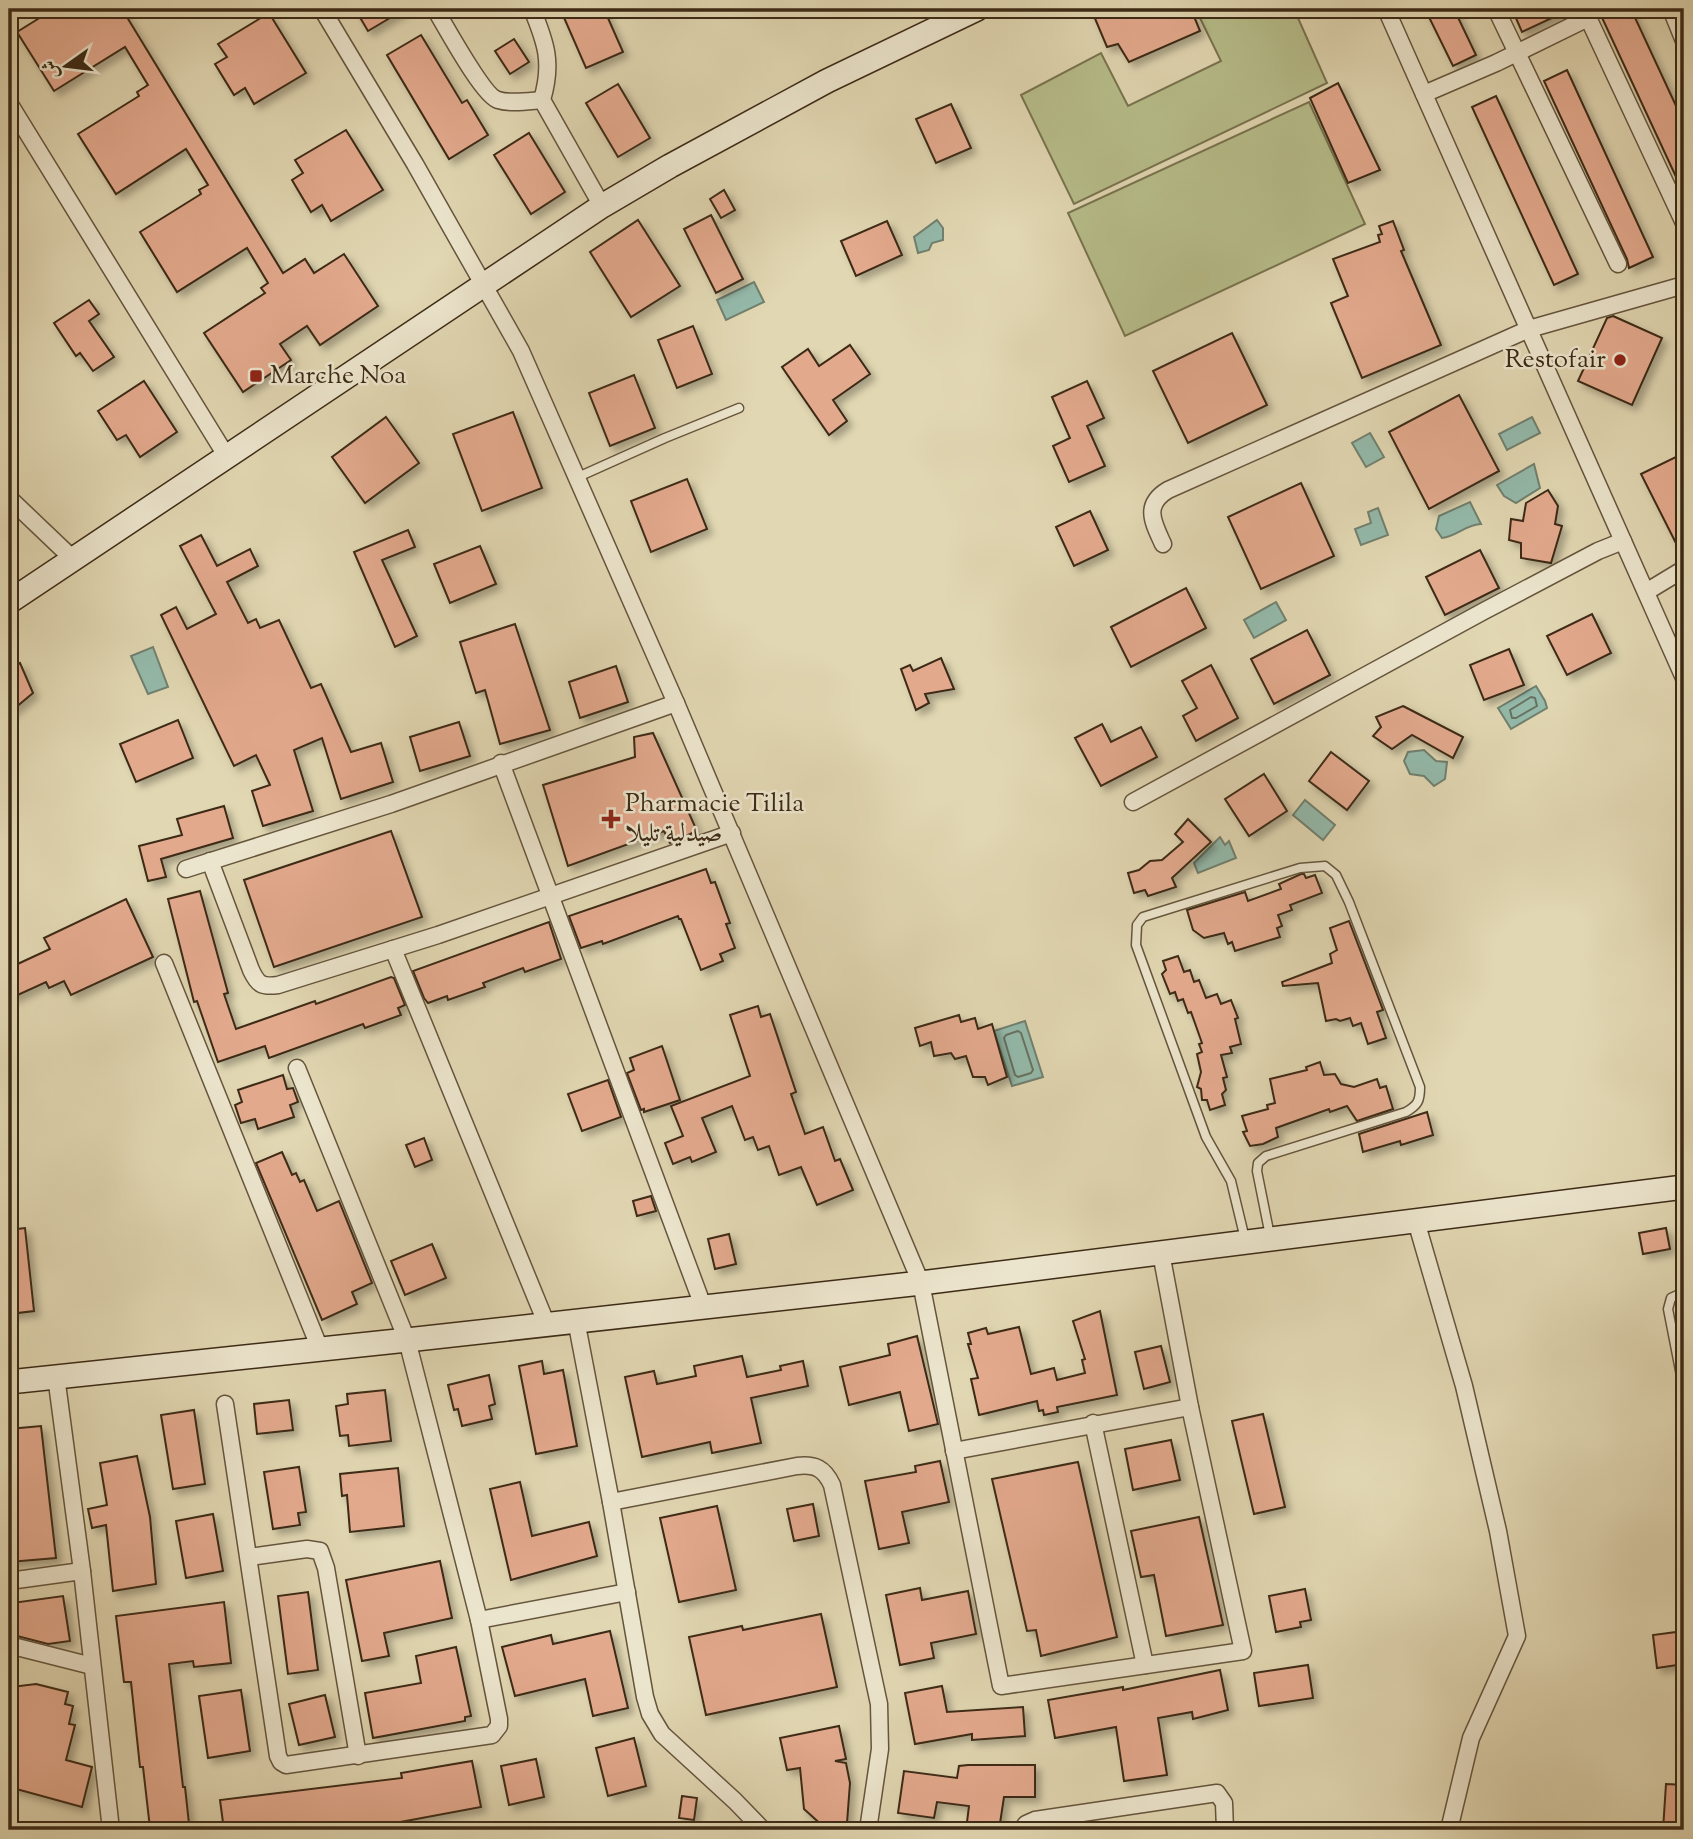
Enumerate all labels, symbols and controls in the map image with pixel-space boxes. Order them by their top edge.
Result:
north arrow [32,32,102,102]
text: ش [37,57,67,82]
place label: Restofair [1505,342,1606,379]
marker: Restofair [1612,352,1628,368]
place label: Marche Noa [270,358,406,395]
marker: Marche Noa [248,368,264,384]
place label: Pharmacie Tilila صيدلية تليلا [625,786,804,853]
marker: Pharmacie Tilila صيدلية تليلا [603,811,619,827]

